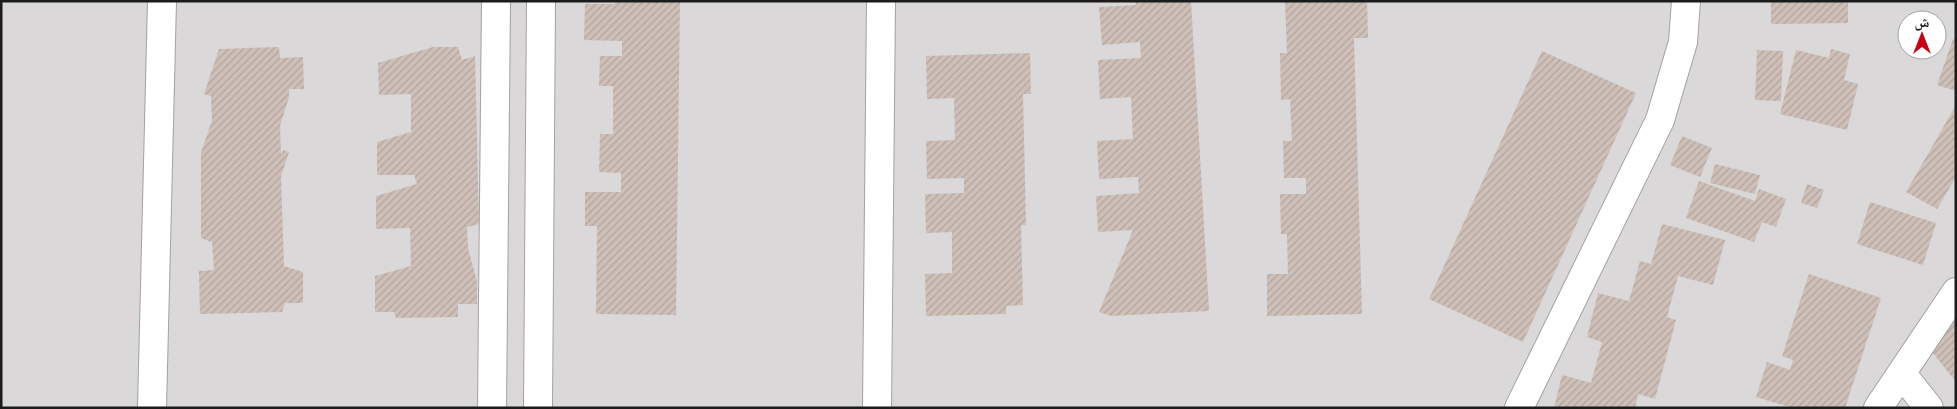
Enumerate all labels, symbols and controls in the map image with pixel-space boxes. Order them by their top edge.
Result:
north arrow [1897,10,1947,60]
text: ش [1915,14,1930,31]

